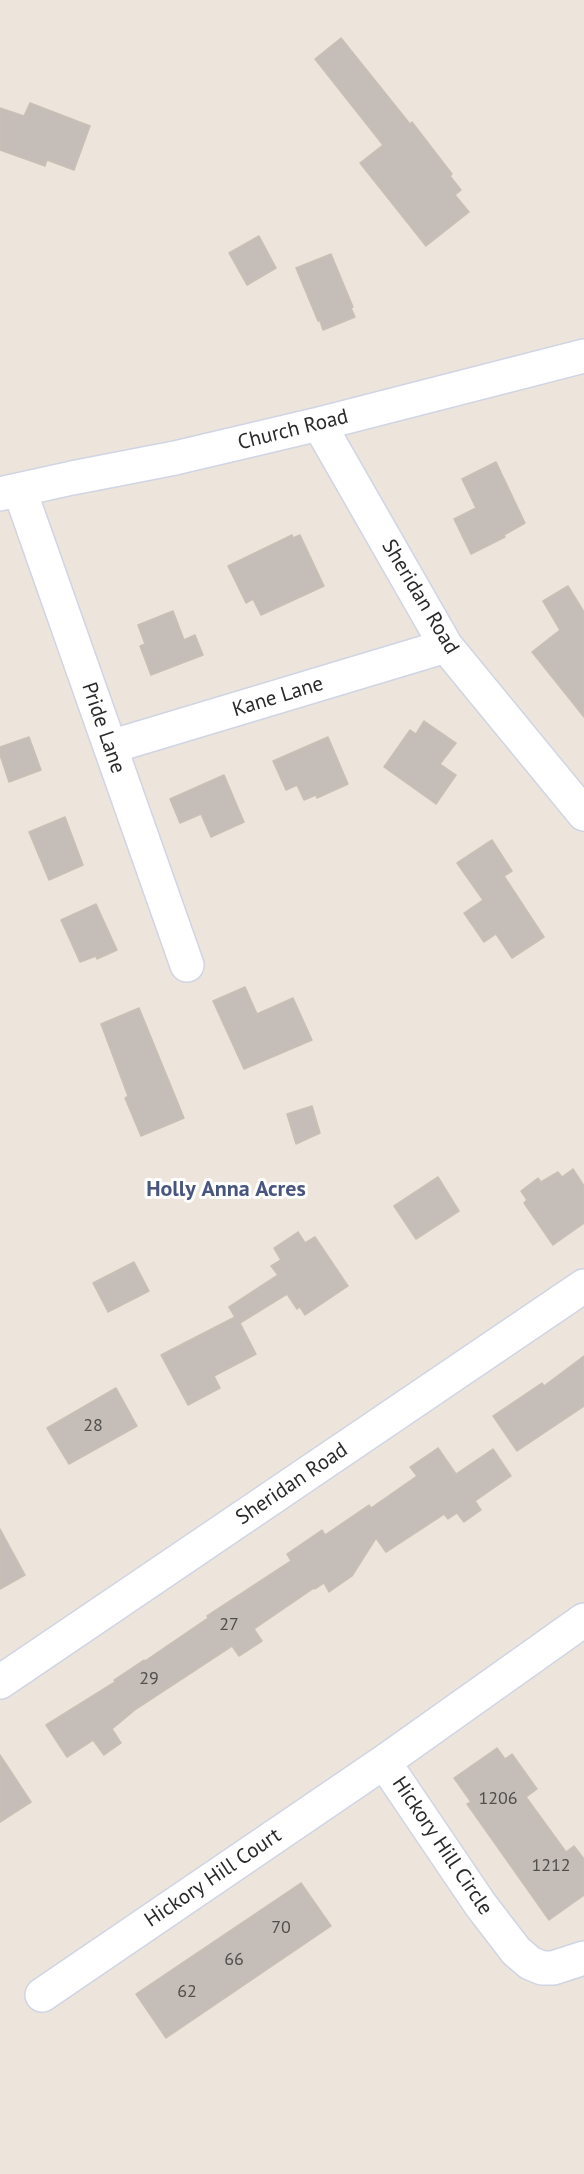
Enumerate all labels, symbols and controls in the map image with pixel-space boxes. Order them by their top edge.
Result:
street label: Church Road [235,404,351,456]
street label: Sheridan Road [376,535,464,659]
street label: Kane Lane [230,671,326,723]
street label: Pride Lane [76,679,130,777]
district label: Holly Anna Acres [146,1177,306,1203]
house number: 28 [83,1415,103,1437]
street label: Sheridan Road [231,1437,353,1531]
house number: 27 [219,1614,239,1636]
house number: 29 [139,1668,159,1690]
street label: Hickory Hill Circle [386,1772,498,1920]
house number: 1206 [478,1788,518,1810]
street label: Hickory Hill Court [140,1823,286,1933]
house number: 1212 [531,1855,571,1877]
house number: 70 [271,1917,291,1939]
house number: 66 [224,1949,244,1971]
house number: 62 [177,1981,197,2003]

